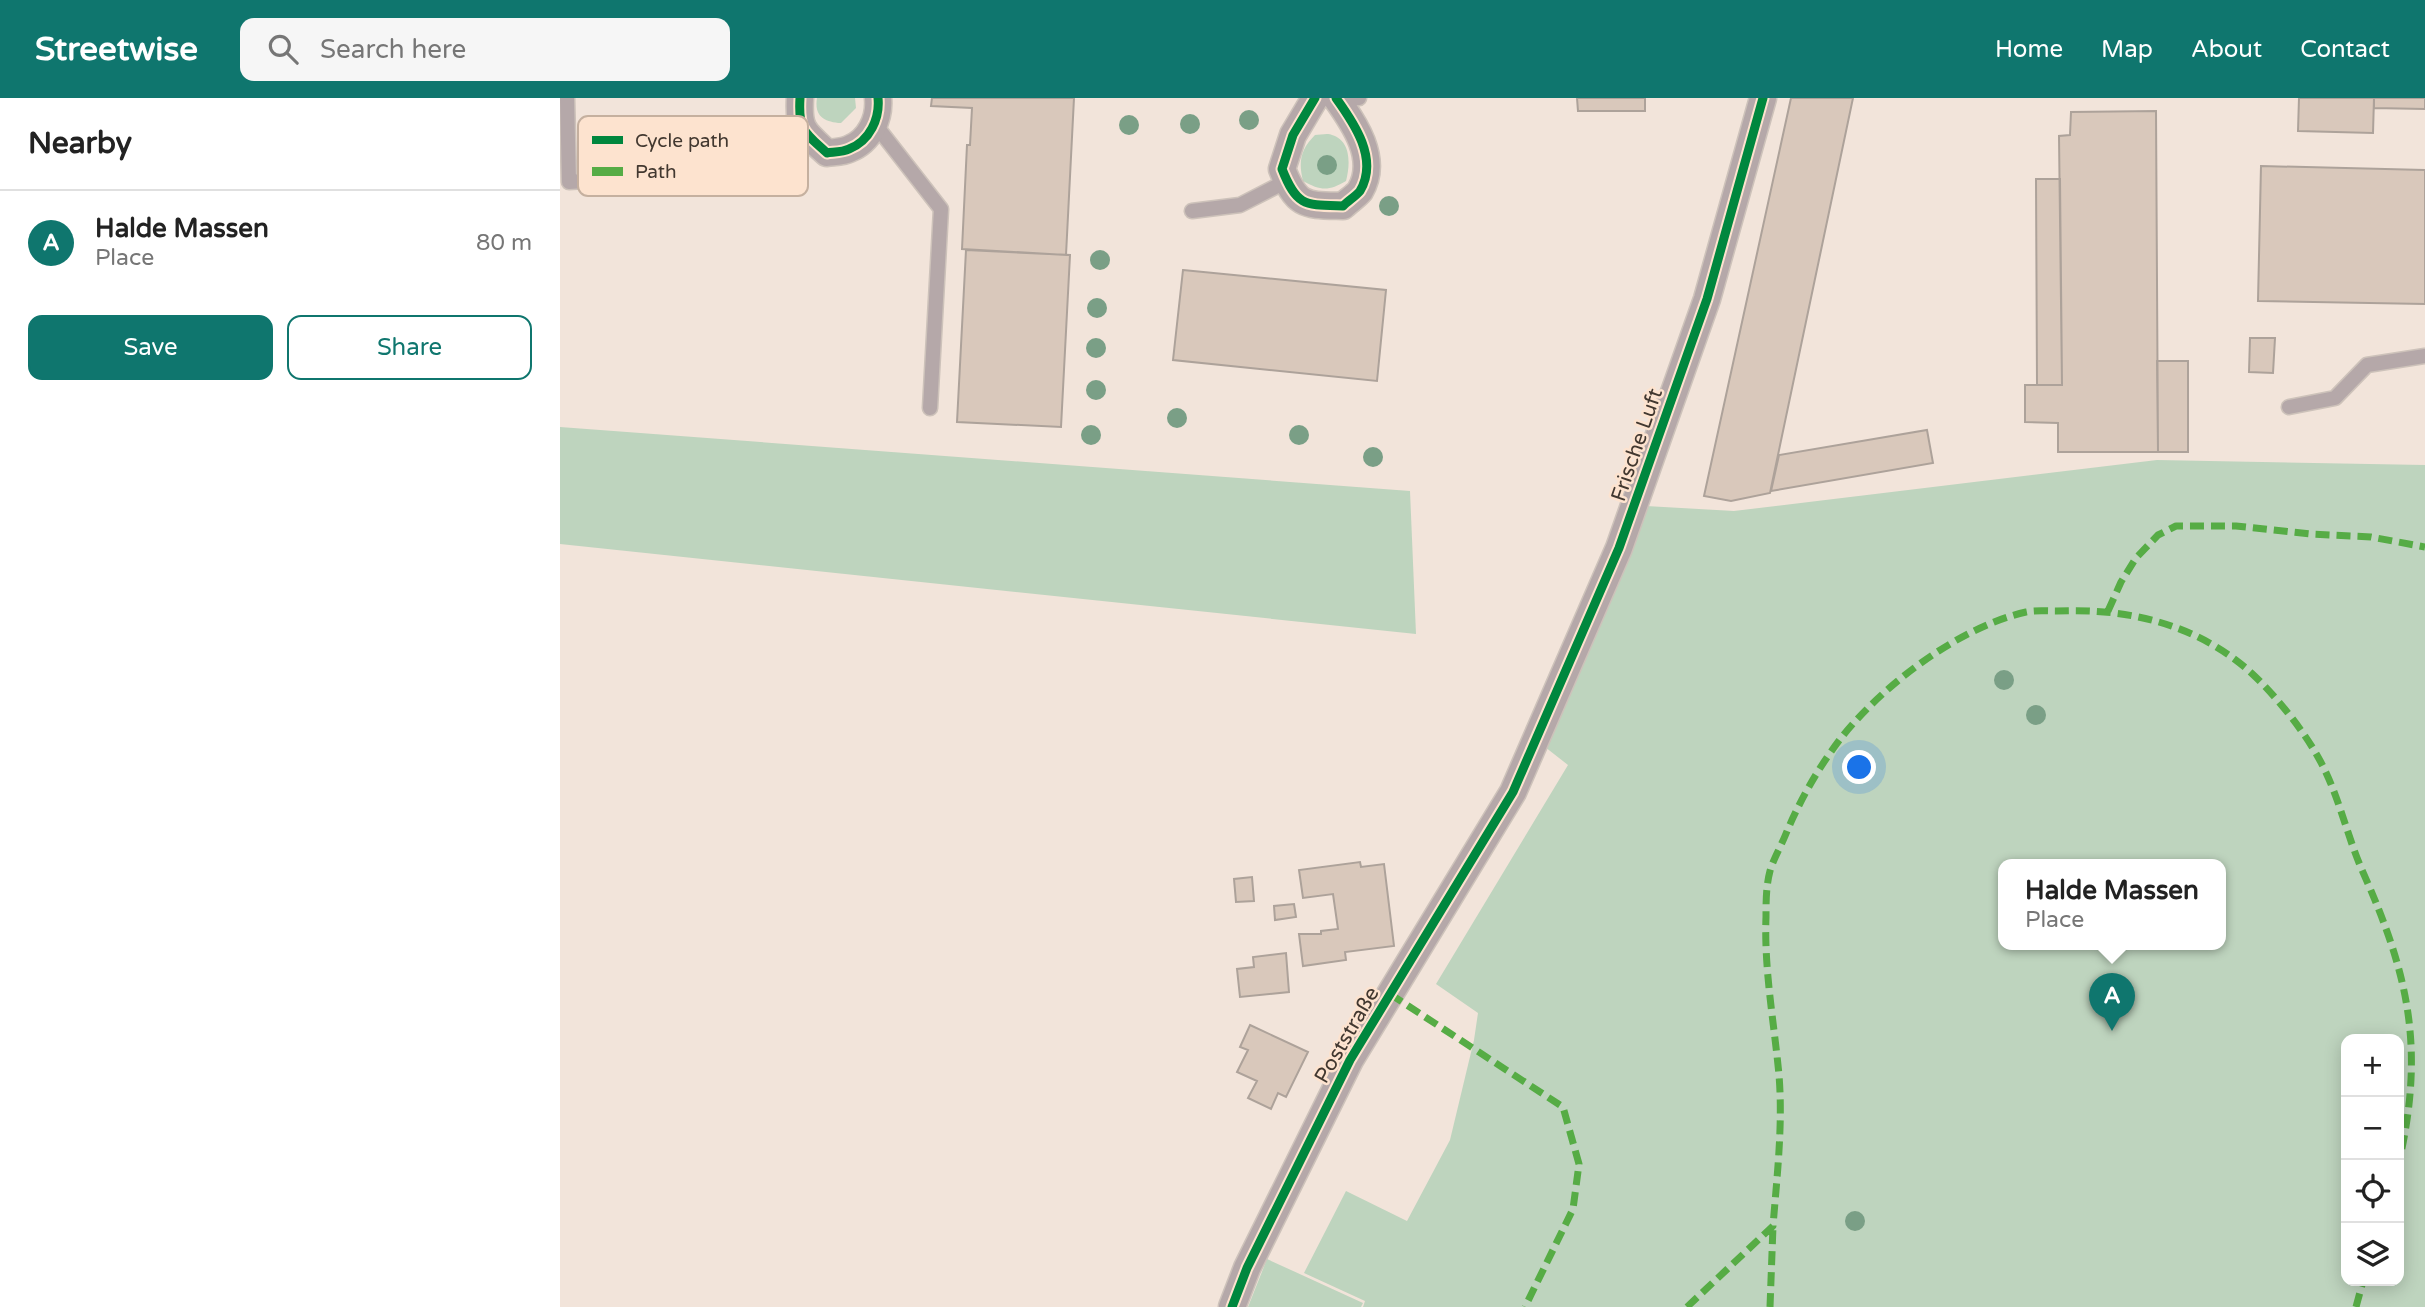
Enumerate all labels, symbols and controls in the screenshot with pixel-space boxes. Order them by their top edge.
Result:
search box [240,18,730,81]
text: Streetwise [35,30,198,69]
icon: search [264,30,302,68]
text: Search here [320,34,466,65]
text: Home [1995,35,2063,64]
text: Map [2101,35,2153,64]
text: About [2191,35,2262,64]
text: Contact [2300,35,2390,64]
legend [578,116,808,196]
text: Nearby [28,125,132,162]
text: Cycle path [635,130,729,152]
text: Path [635,161,677,183]
text: Halde Massen [95,213,269,244]
text: A [42,229,60,257]
text: 80 m [476,229,532,257]
text: Place [95,244,154,272]
button: Save [28,315,273,380]
button: Share [287,315,532,380]
street label: Frische Luft [1606,385,1668,505]
your location [1842,750,1876,784]
popup [1998,859,2226,950]
text: Halde Massen [2025,875,2199,906]
text: Place [2025,906,2084,934]
pin: A [2089,973,2135,1031]
street label: Poststraße [1309,982,1385,1088]
map controls [2341,1034,2404,1286]
button: + [2341,1034,2404,1097]
button: − [2341,1097,2404,1160]
button: locate [2341,1160,2404,1223]
button: layers [2341,1223,2404,1286]

